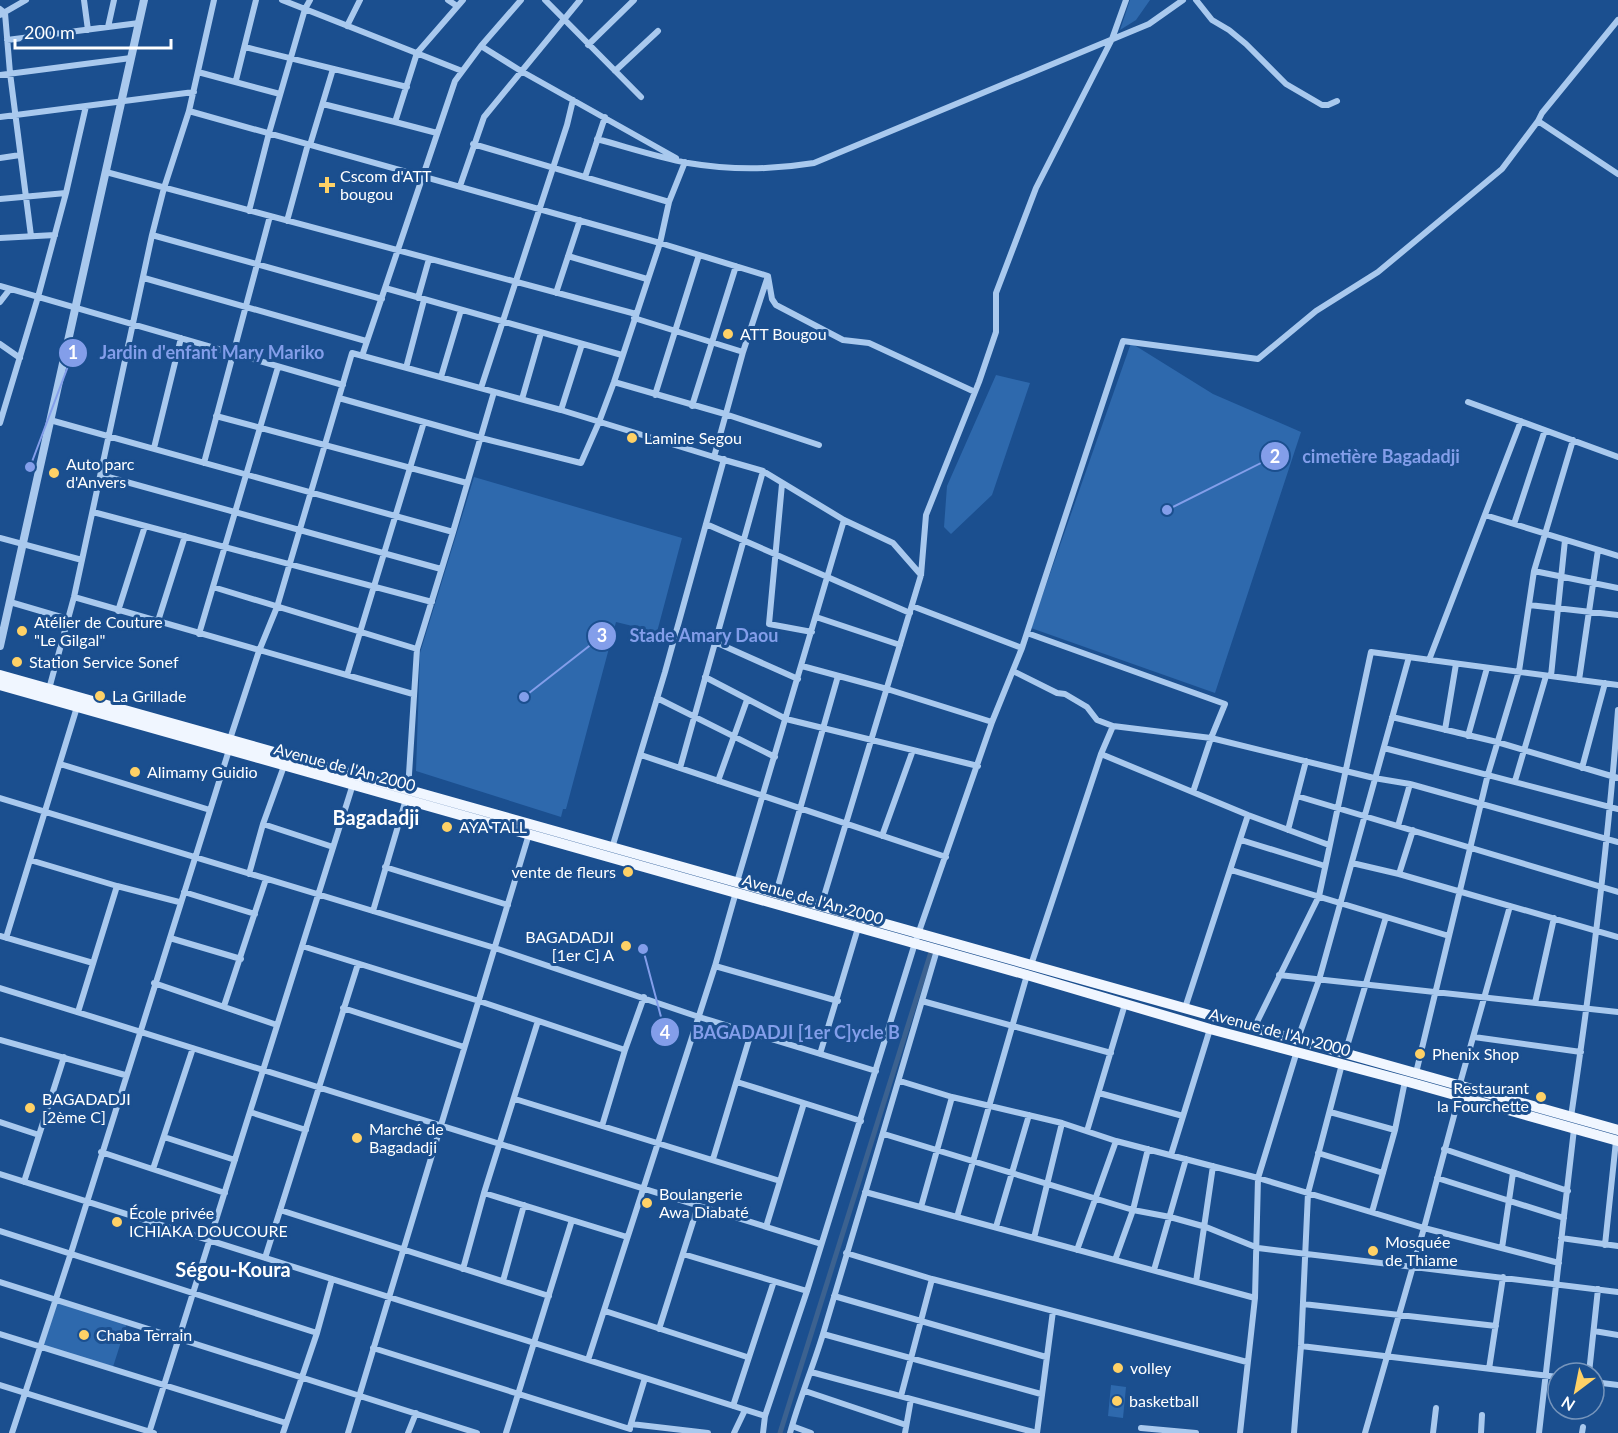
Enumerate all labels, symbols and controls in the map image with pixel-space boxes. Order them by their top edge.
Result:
scale bar [15,12,171,50]
text: 200 m [24,21,75,43]
place label: Cscom d'ATT bougou [340,166,432,203]
marker: Cscom d'ATT bougou [318,176,336,194]
place label: ATT Bougou [740,324,827,343]
marker: ATT Bougou [721,327,735,341]
callout: Jardin d'enfant Mary Mariko [58,335,337,371]
text: 1 [68,341,78,363]
text: Jardin d'enfant Mary Mariko [100,341,324,363]
place label: Lamine Segou [644,428,742,447]
marker: Lamine Segou [625,431,639,445]
callout: cimetière Bagadadji [1260,438,1472,474]
text: 2 [1270,445,1280,467]
text: cimetière Bagadadji [1302,445,1460,467]
place label: Auto parc d'Anvers [66,454,135,491]
marker: Auto parc d'Anvers [47,466,61,480]
place label: Atélier de Couture "Le Gilgal" [34,612,163,649]
callout: Stade Amary Daou [587,618,791,654]
marker: Atélier de Couture "Le Gilgal" [15,624,29,638]
text: 3 [597,624,607,646]
text: Stade Amary Daou [630,624,778,646]
place label: Station Service Sonef [29,652,179,671]
marker: Station Service Sonef [10,655,24,669]
place label: La Grillade [112,686,186,705]
marker: La Grillade [93,689,107,703]
street label: Avenue de l'An 2000 [272,738,418,795]
place label: Alimamy Guidio [147,762,258,781]
marker: Alimamy Guidio [128,765,142,779]
district label: Bagadadji [333,805,419,829]
place label: AYA TALL [459,817,527,836]
marker: AYA TALL [440,820,454,834]
place label: vente de fleurs [511,862,616,881]
marker: vente de fleurs [621,865,635,879]
street label: Avenue de l'An 2000 [741,869,886,928]
place label: BAGADADJI [1er C] A [525,927,614,964]
marker: BAGADADJI [1er C] A [619,939,633,953]
street label: Avenue de l'An 2000 [1207,1003,1353,1060]
callout: BAGADADJI [1er C]ycle B [650,1014,912,1050]
text: 4 [660,1021,670,1043]
text: BAGADADJI [1er C]ycle B [692,1021,900,1043]
place label: Phenix Shop [1432,1044,1519,1063]
marker: Phenix Shop [1413,1047,1427,1061]
place label: Restaurant la Fourchette [1437,1078,1529,1115]
place label: BAGADADJI [2ème C] [42,1089,131,1126]
marker: Restaurant la Fourchette [1534,1090,1548,1104]
marker: BAGADADJI [2ème C] [23,1101,37,1115]
place label: Marché de Bagadadji [369,1119,444,1156]
marker: Marché de Bagadadji [350,1131,364,1145]
place label: Boulangerie Awa Diabaté [659,1184,749,1221]
marker: Boulangerie Awa Diabaté [640,1196,654,1210]
place label: École privée ICHIAKA DOUCOURE [129,1203,288,1240]
marker: École privée ICHIAKA DOUCOURE [110,1215,124,1229]
place label: Mosquée de Thiame [1385,1232,1458,1269]
marker: Mosquée de Thiame [1366,1244,1380,1258]
district label: Ségou-Koura [175,1257,291,1281]
place label: Chaba Terrain [96,1325,192,1344]
marker: Chaba Terrain [77,1328,91,1342]
place label: volley [1130,1358,1172,1377]
marker: volley [1111,1361,1125,1375]
north arrow [1546,1361,1606,1421]
place label: basketball [1129,1391,1199,1410]
text: N [1558,1393,1578,1415]
marker: basketball [1110,1394,1124,1408]

